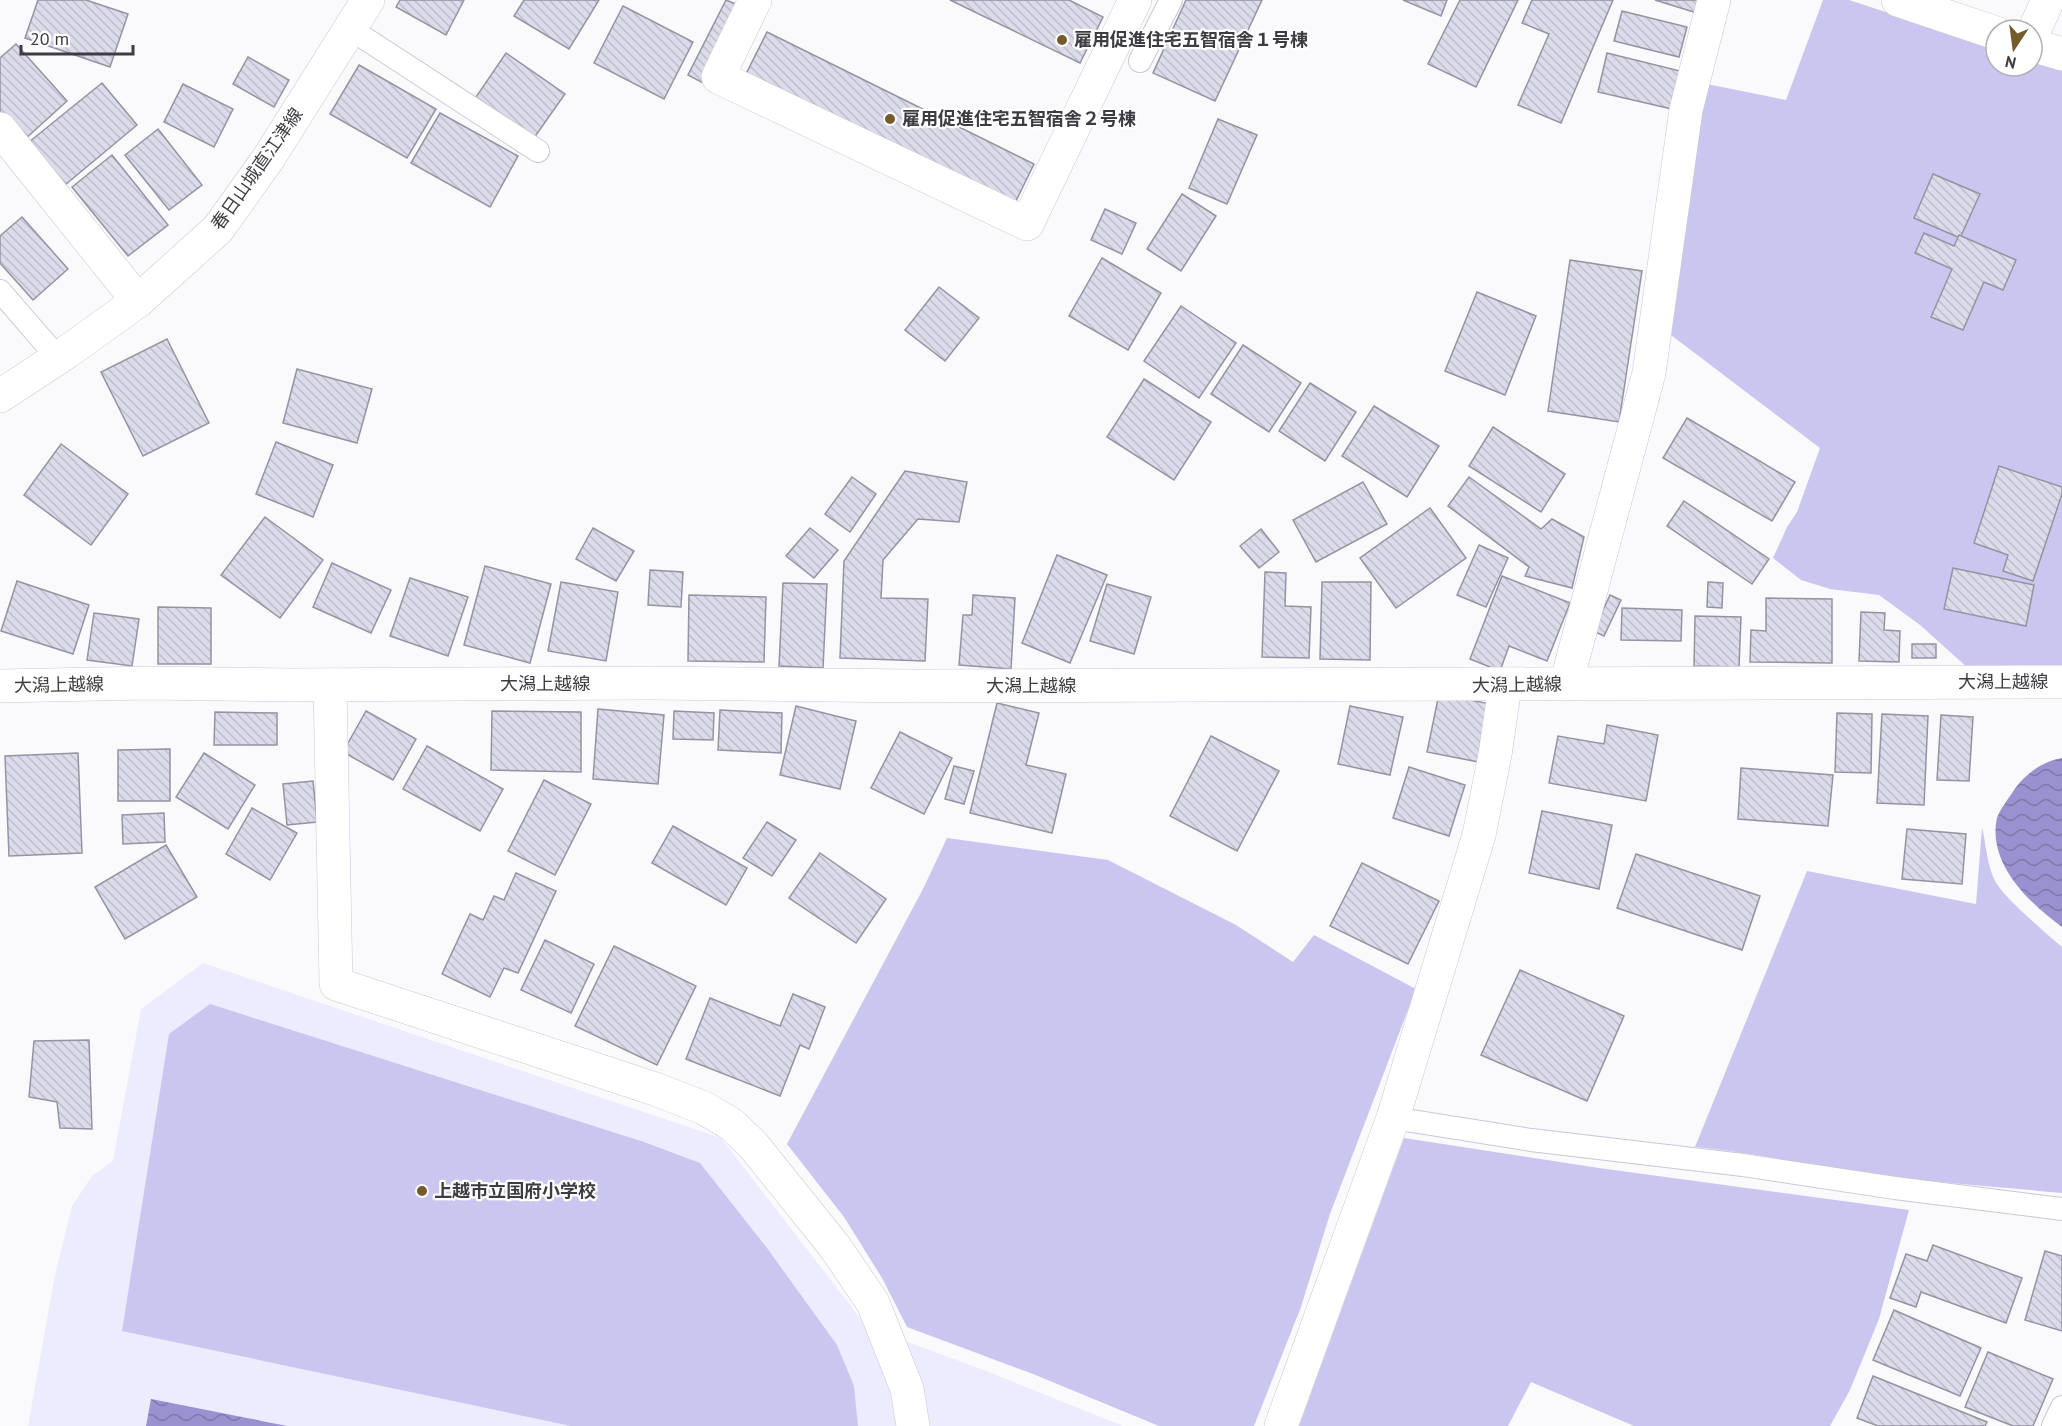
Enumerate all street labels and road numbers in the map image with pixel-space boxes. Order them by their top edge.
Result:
street label: 春日山城直江津線 [206,103,307,234]
street label: 大潟上越線 [1958,670,2048,693]
street label: 大潟上越線 [14,672,104,697]
street label: 大潟上越線 [500,672,590,695]
street label: 大潟上越線 [1472,672,1562,697]
street label: 大潟上越線 [986,674,1076,697]

